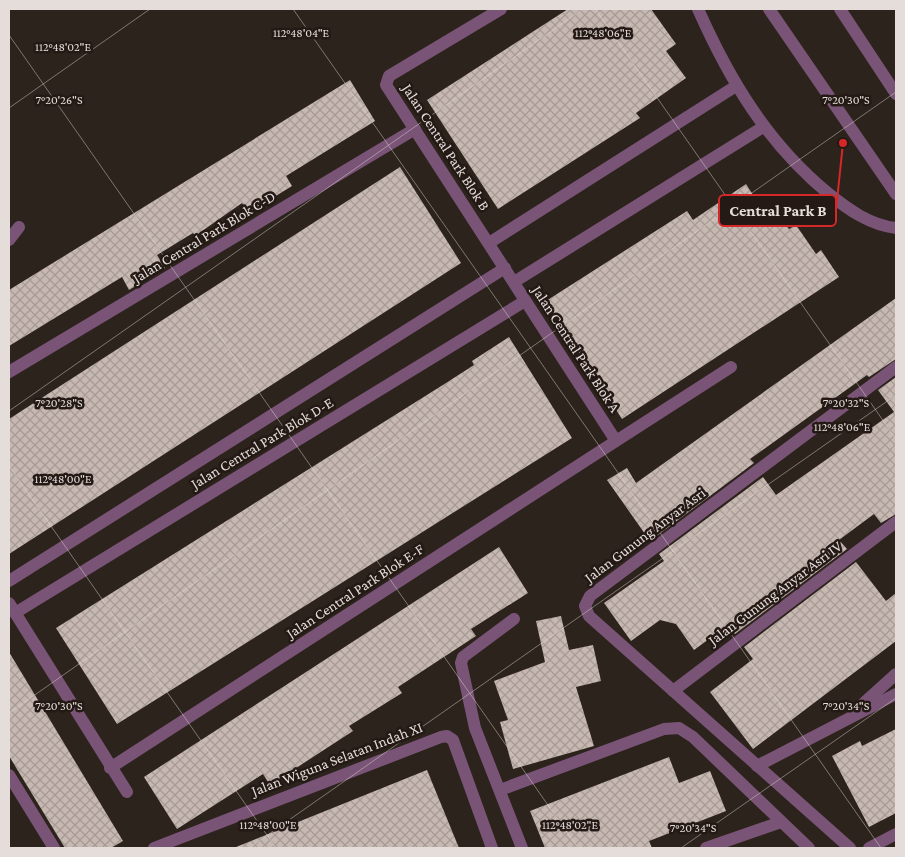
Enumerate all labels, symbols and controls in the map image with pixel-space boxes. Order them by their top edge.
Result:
text: 112°48'04"E [273,26,330,40]
text: 112°48'06"E [575,26,632,40]
text: 112°48'02"E [35,40,91,54]
street label: Jalan Central Park Blok B [397,79,493,214]
text: 7°20'26"S [35,93,83,107]
text: 7°20'30"S [822,93,870,107]
street label: Jalan Central Park Blok C-D [128,188,279,288]
callout: Central Park B [719,195,836,226]
text: Central Park B [729,202,827,219]
street label: Jalan Central Park Blok A [527,281,623,416]
street label: Jalan Central Park Blok D-E [186,394,336,494]
text: 7°20'28"S [35,396,83,410]
text: 7°20'32"S [823,396,870,410]
text: 112°48'06"E [814,420,871,434]
text: 112°48'00"E [34,472,92,486]
street label: Jalan Gunung Anyar Asri [580,484,709,588]
street label: Jalan Gunung Anyar Asri IV [704,537,846,650]
street label: Jalan Central Park Blok E-F [282,540,428,643]
text: 7°20'30"S [35,699,83,713]
text: 7°20'34"S [823,699,870,713]
street label: Jalan Wiguna Selatan Indah XI [247,719,425,801]
text: 112°48'00"E [239,818,297,832]
text: 112°48'02"E [542,818,598,832]
text: 7°20'34"S [670,821,717,835]

